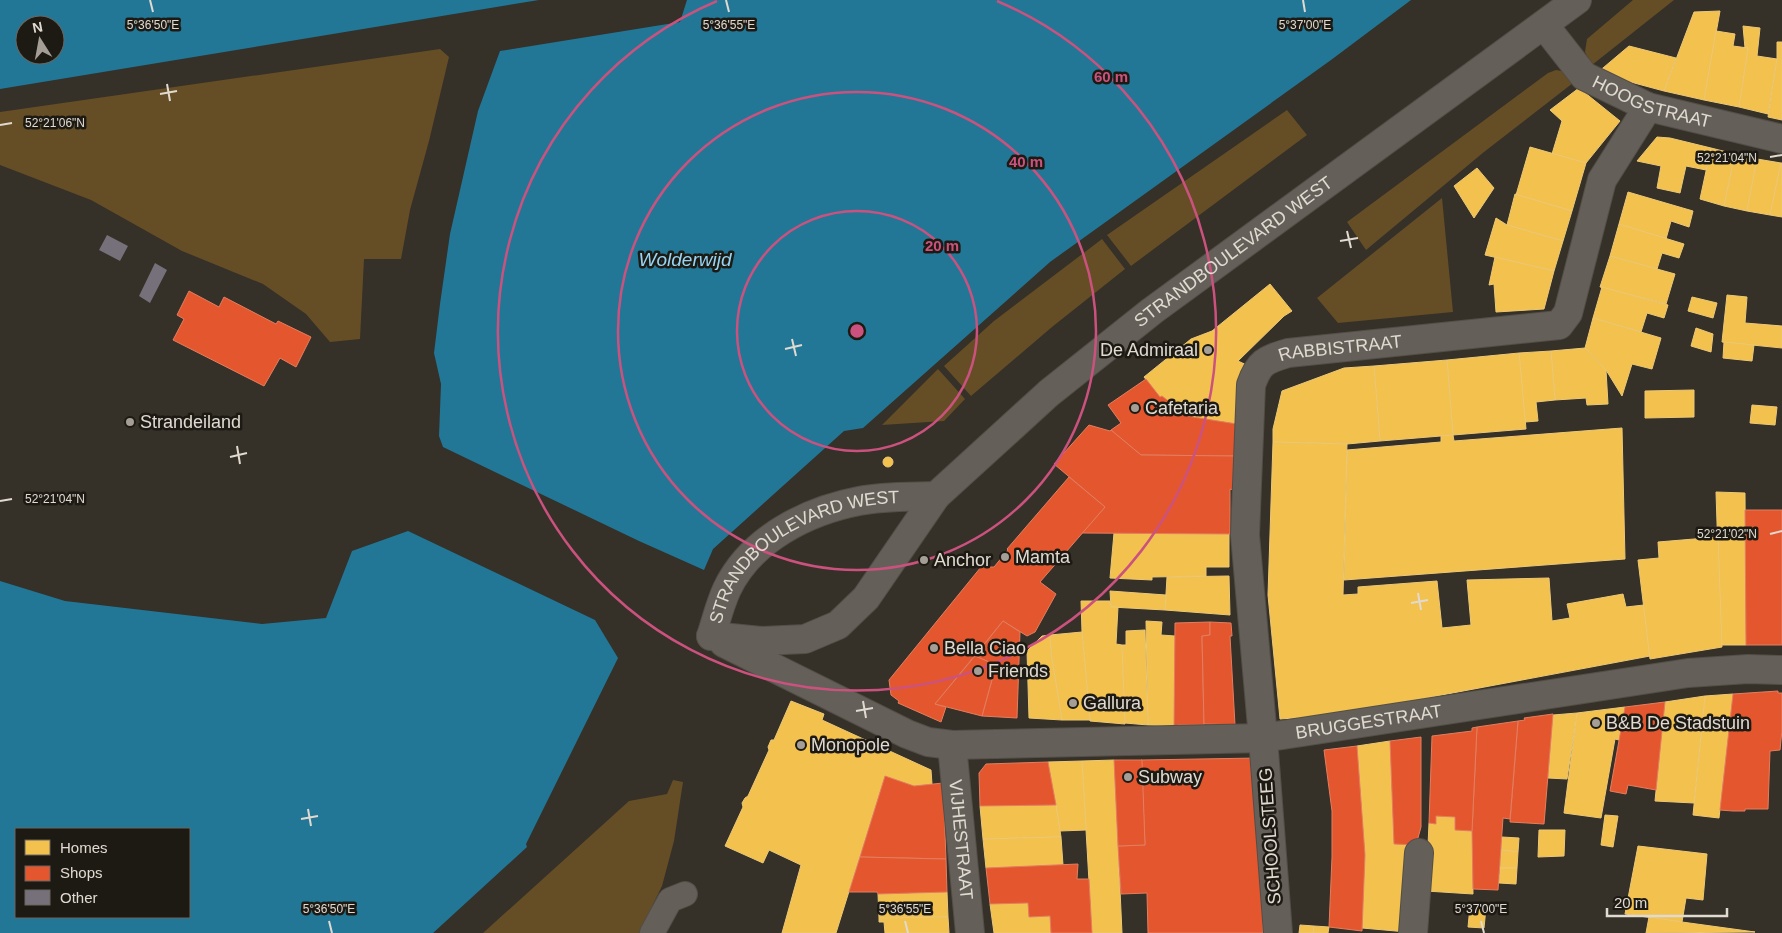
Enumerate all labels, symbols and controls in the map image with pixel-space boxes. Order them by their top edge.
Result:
north arrow [15,15,65,65]
text: N [31,18,44,36]
text: 5°36'50"E [127,18,179,32]
text: 5°36'55"E [703,18,755,32]
text: 5°37'00"E [1279,18,1331,32]
text: 60 m [1094,68,1128,85]
street label: HOOGSTRAAT [1589,72,1713,132]
text: 52°21'06"N [25,116,85,130]
text: 52°21'04"N [1697,151,1757,165]
text: 40 m [1009,153,1043,170]
street label: STRANDBOULEVARD WEST [1130,172,1336,331]
text: 20 m [925,237,959,254]
water label: Wolderwijd [639,249,733,270]
centre of rings [848,322,866,340]
street label: RABBISTRAAT [1276,331,1403,365]
place label: De Admiraal [1100,340,1198,360]
marker: De Admiraal [1202,344,1214,356]
place label: Cafetaria [1145,398,1219,418]
marker: Cafetaria [1129,402,1141,414]
place label: Strandeiland [140,412,241,432]
marker: Strandeiland [124,416,136,428]
street label: STRANDBOULEVARD WEST [705,487,900,626]
text: 52°21'04"N [25,492,85,506]
text: 52°21'02"N [1697,527,1757,541]
place label: Mamta [1015,547,1071,567]
place label: Anchor [934,550,991,570]
marker: Mamta [999,551,1011,563]
marker: Anchor [918,554,930,566]
place label: Bella Ciao [944,638,1026,658]
marker: Bella Ciao [928,642,940,654]
place label: Friends [988,661,1048,681]
marker: Friends [972,665,984,677]
place label: Gallura [1083,693,1142,713]
marker: Gallura [1067,697,1079,709]
street label: BRUGGESTRAAT [1294,701,1443,743]
place label: B&B De Stadstuin [1606,713,1750,733]
marker: B&B De Stadstuin [1590,717,1602,729]
place label: Monopole [811,735,890,755]
marker: Monopole [795,739,807,751]
place label: Subway [1138,767,1202,787]
street label: SCHOOLSTEEG [1255,767,1285,905]
marker: Subway [1122,771,1134,783]
street label: VIJHESTRAAT [945,779,977,901]
legend [15,828,190,918]
text: Homes [60,839,108,856]
text: Shops [60,864,103,881]
scale bar [1607,886,1727,918]
text: Other [60,889,98,906]
text: 20 m [1614,894,1647,911]
text: 5°36'50"E [303,902,355,916]
text: 5°36'55"E [879,902,931,916]
text: 5°37'00"E [1455,902,1507,916]

